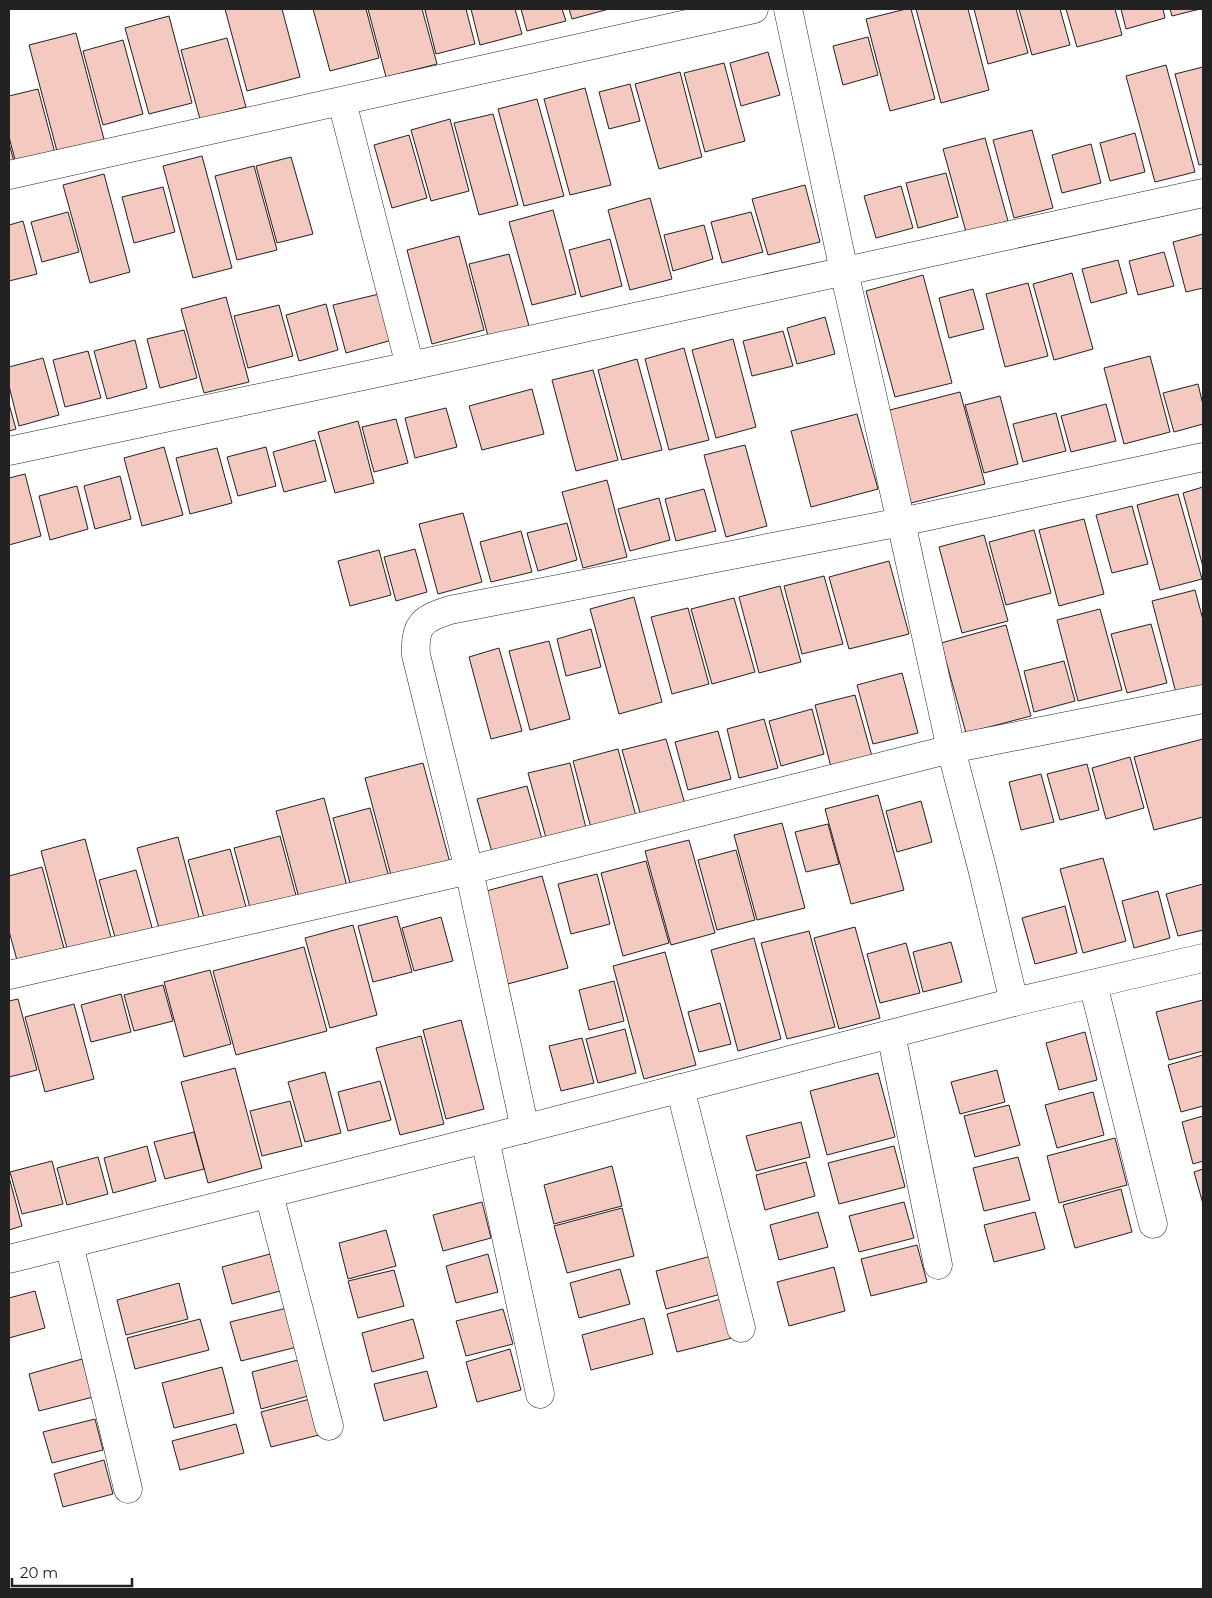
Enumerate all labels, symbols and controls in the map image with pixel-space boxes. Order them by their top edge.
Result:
scale bar [12,1556,132,1588]
text: 20 m [20,1563,58,1582]

